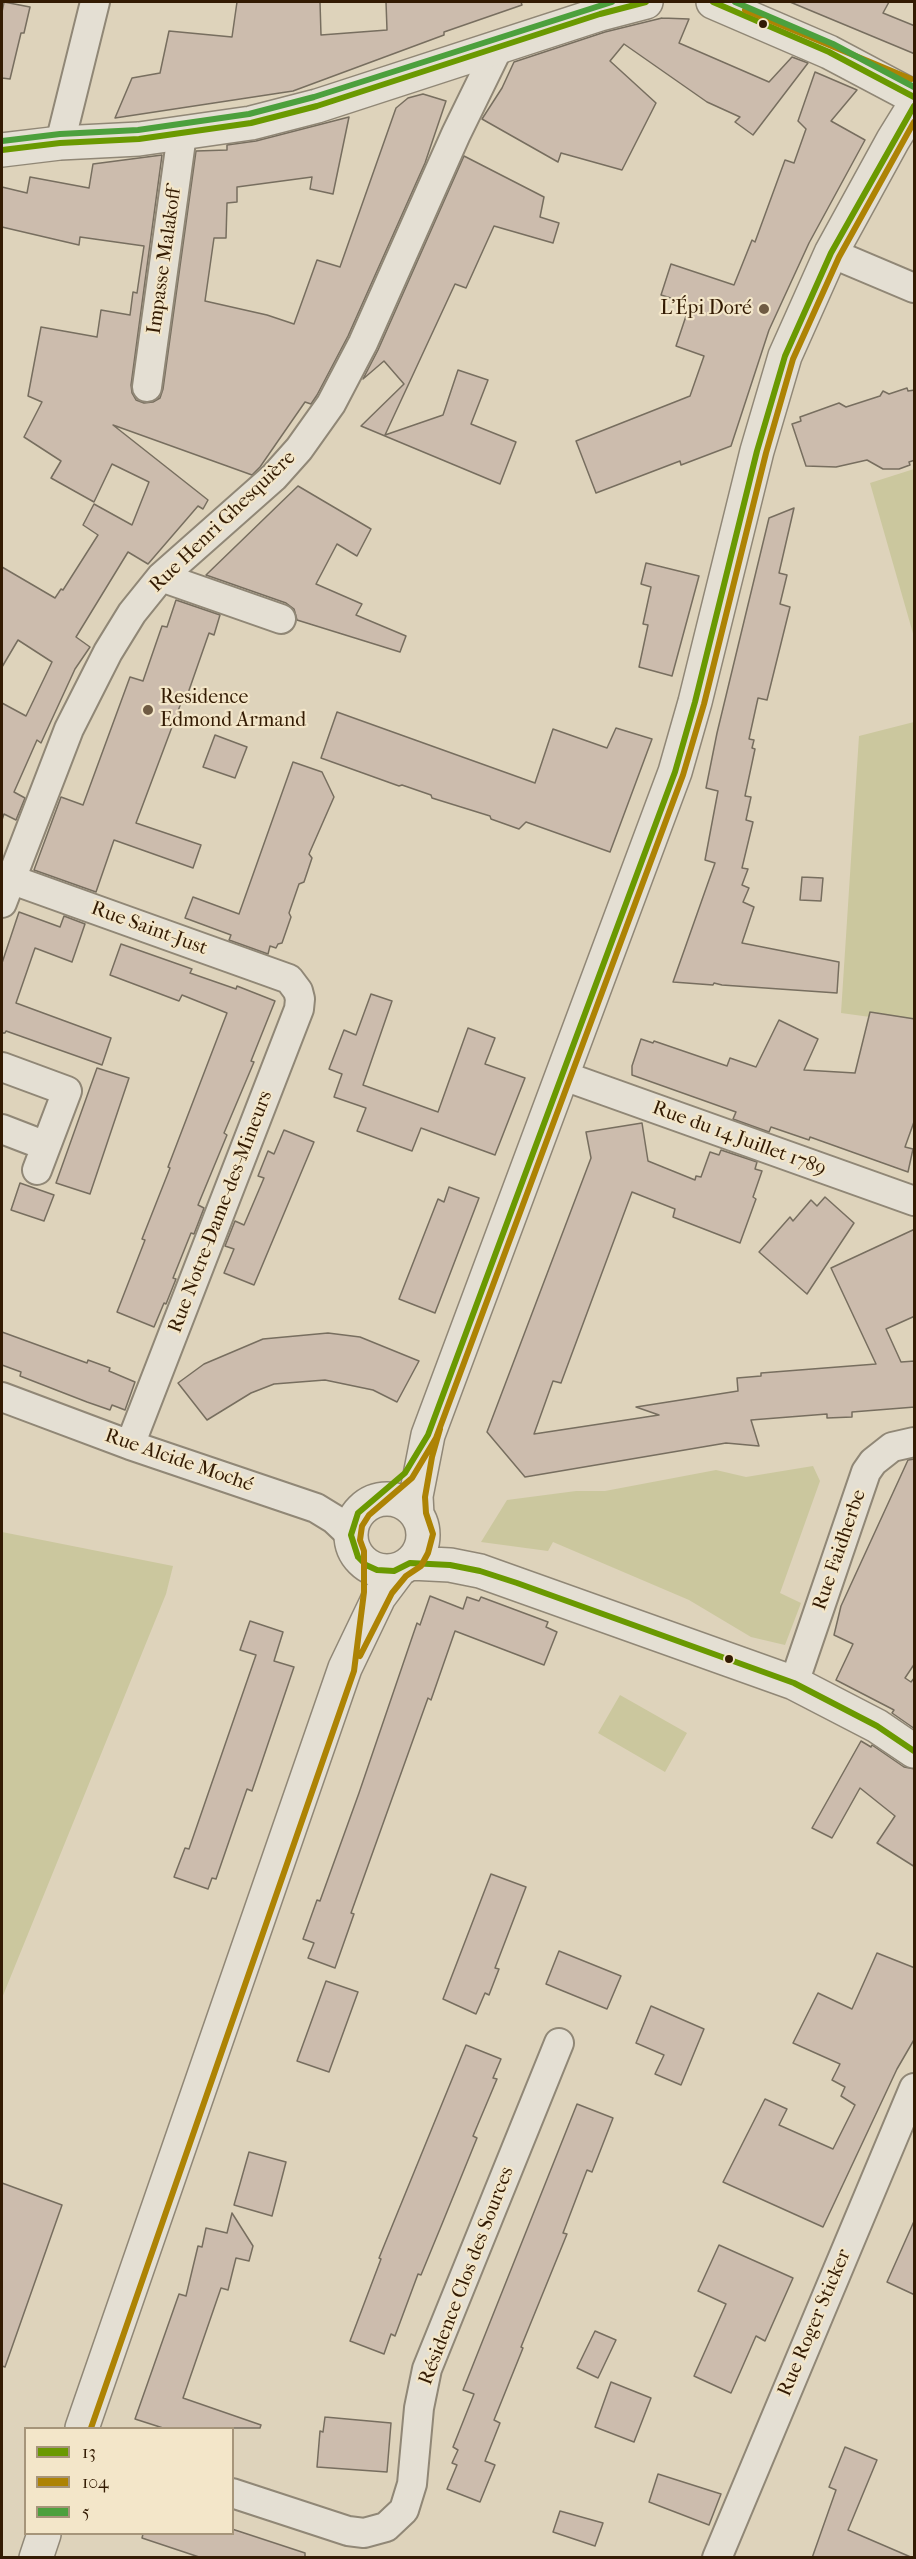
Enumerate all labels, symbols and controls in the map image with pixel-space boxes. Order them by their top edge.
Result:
unlabelled marker [757,18,769,30]
street label: Impasse Malakoff [143,186,187,336]
place label: L'Épi Doré [660,297,752,321]
marker: L'Épi Doré [757,302,771,316]
street label: Rue Henri Ghesquière [145,446,301,598]
place label: Residence Edmond Armand [160,686,306,733]
marker: Residence Edmond Armand [141,703,155,717]
street label: Rue Saint-Just [88,897,210,961]
street label: Rue Notre-Dame-des-Mineurs [164,1088,278,1336]
street label: Rue du 14 Juillet 1789 [649,1096,829,1182]
street label: Rue Alcide Moché [102,1424,256,1498]
street label: Rue Faidherbe [808,1487,872,1613]
unlabelled marker [723,1653,735,1665]
street label: Résidence Clos des Sources [414,2163,520,2389]
street label: Rue Roger Sticker [773,2246,857,2400]
legend [24,2427,234,2535]
text: 13 [82,2442,96,2463]
text: 104 [82,2472,109,2493]
text: 5 [82,2502,90,2523]

